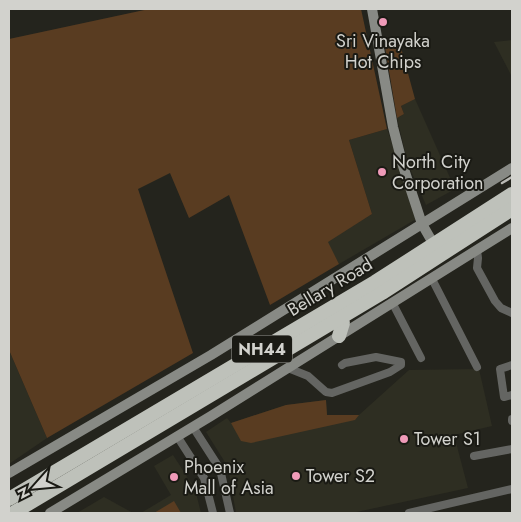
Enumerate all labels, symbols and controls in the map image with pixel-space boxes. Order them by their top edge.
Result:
marker: Sri Vinayaka Hot Chips [377,16,389,28]
place label: Sri Vinayaka Hot Chips [336,28,430,75]
place label: North City Corporation [392,149,484,196]
marker: North City Corporation [376,166,388,178]
street label: Bellary Road [283,251,377,323]
road number: NH44 [232,336,292,362]
place label: Tower S1 [414,426,481,452]
marker: Tower S1 [398,433,410,445]
place label: Phoenix Mall of Asia [184,454,274,501]
north arrow [10,462,60,512]
place label: Tower S2 [306,463,375,489]
marker: Tower S2 [290,470,302,482]
marker: Phoenix Mall of Asia [168,471,180,483]
text: N [12,483,35,502]

